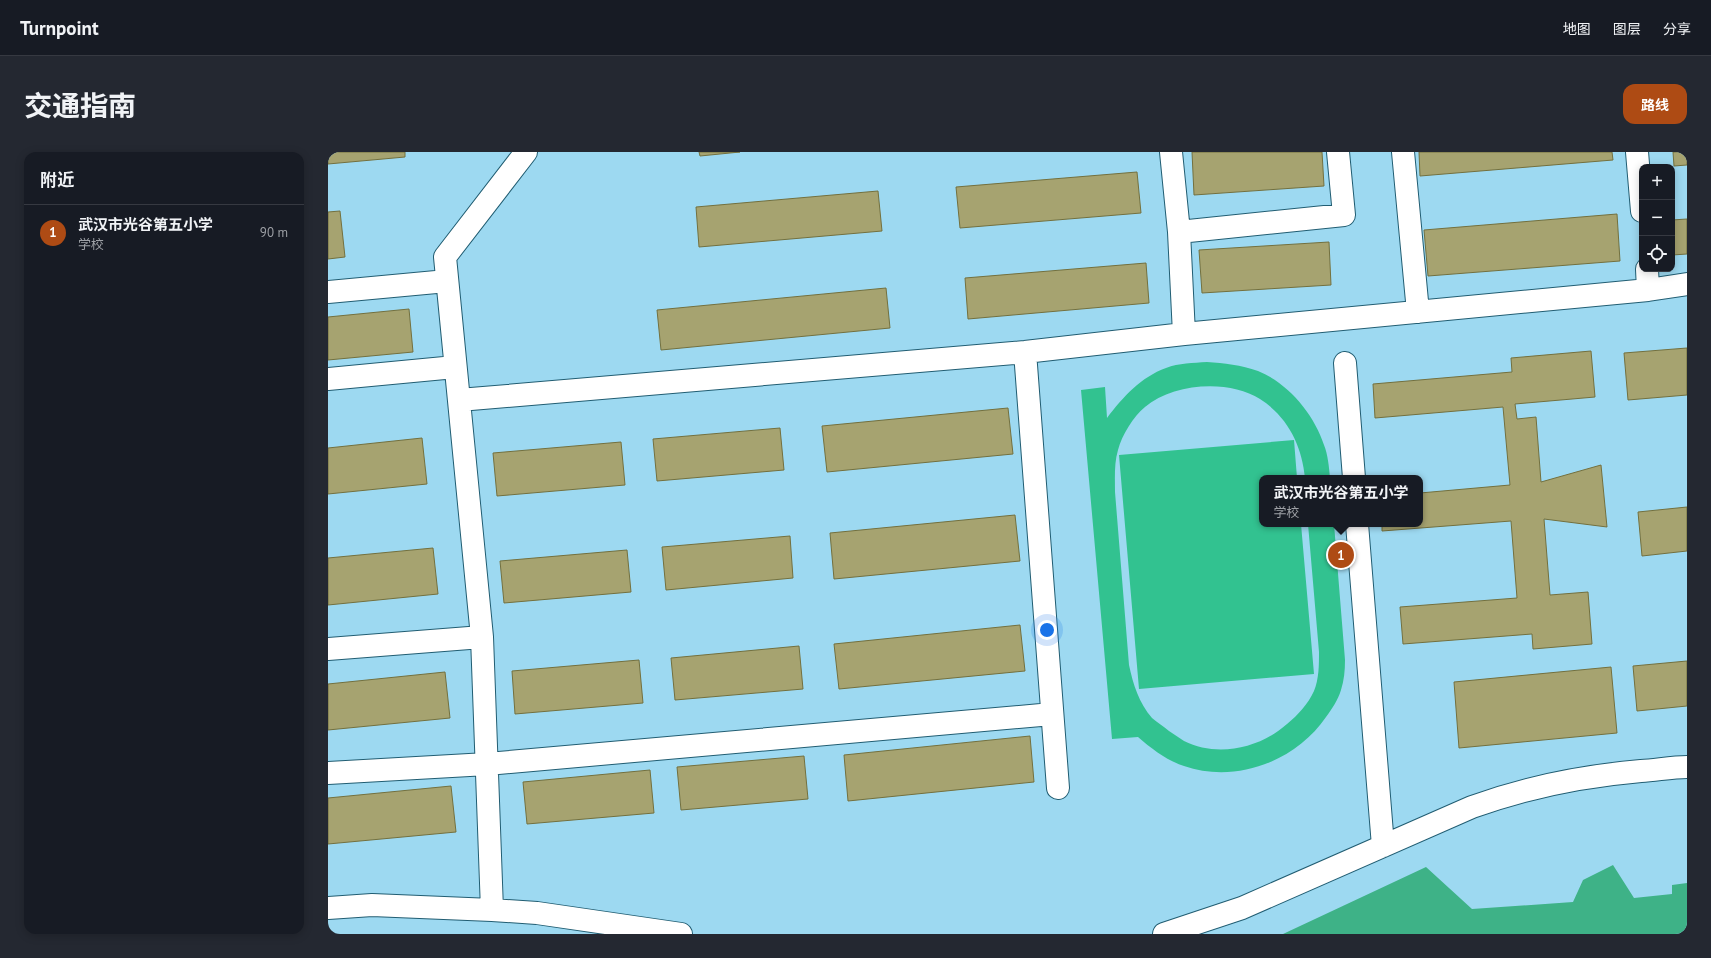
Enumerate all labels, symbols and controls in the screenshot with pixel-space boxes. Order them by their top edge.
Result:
text: Turnpoint [20,16,99,40]
text: 地图 [1563,20,1591,38]
text: 图层 [1613,20,1641,38]
text: 分享 [1663,20,1691,38]
button: 路线 [1623,84,1687,124]
text: 交通指南 [24,87,136,124]
map controls [1639,164,1675,272]
button: + [1639,164,1675,200]
text: 附近 [40,169,74,191]
button: − [1639,200,1675,236]
text: 武汉市光谷第五小学 [78,215,213,234]
text: 1 [49,224,57,241]
text: 90 m [260,224,288,241]
text: 学校 [78,236,104,253]
button: locate [1639,236,1675,272]
popup [1259,475,1423,527]
text: 武汉市光谷第五小学 [1273,483,1409,502]
text: 学校 [1273,504,1300,521]
pin: 1 [1328,540,1354,570]
your location [1037,620,1057,640]

